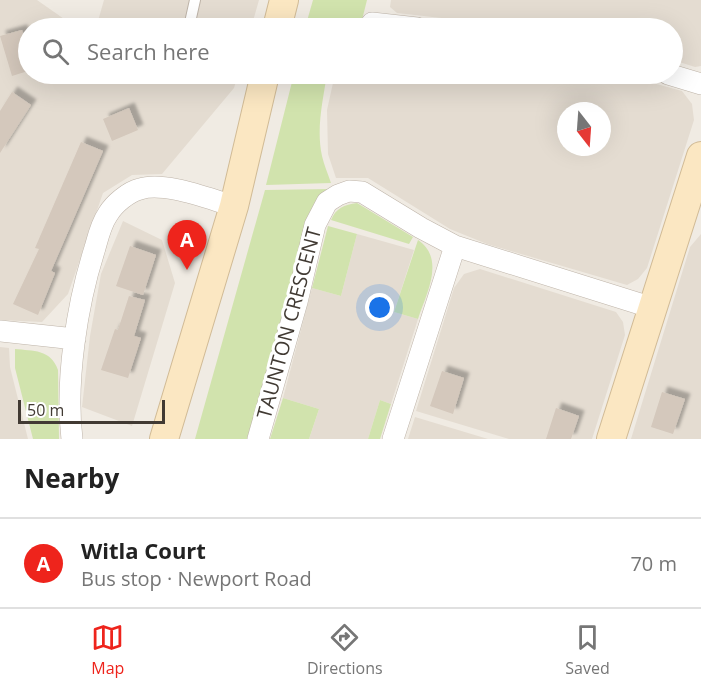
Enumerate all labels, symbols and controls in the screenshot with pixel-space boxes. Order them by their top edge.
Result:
search box [18,18,683,84]
icon: search [39,35,72,68]
text: Search here [87,36,210,66]
north arrow [557,102,611,156]
pin: A [168,220,207,270]
street label: TAUNTON CRESCENT [250,224,327,421]
your location [365,293,394,322]
scale bar [18,397,165,424]
text: 50 m [27,399,64,421]
text: Nearby [24,460,119,496]
text: Witla Court [81,535,206,565]
text: A [37,550,50,577]
text: 70 m [630,550,677,577]
text: Bus stop · Newport Road [81,565,312,592]
tab: Map [91,621,124,679]
tab: Directions [307,621,383,679]
tab: Saved [565,621,610,679]

